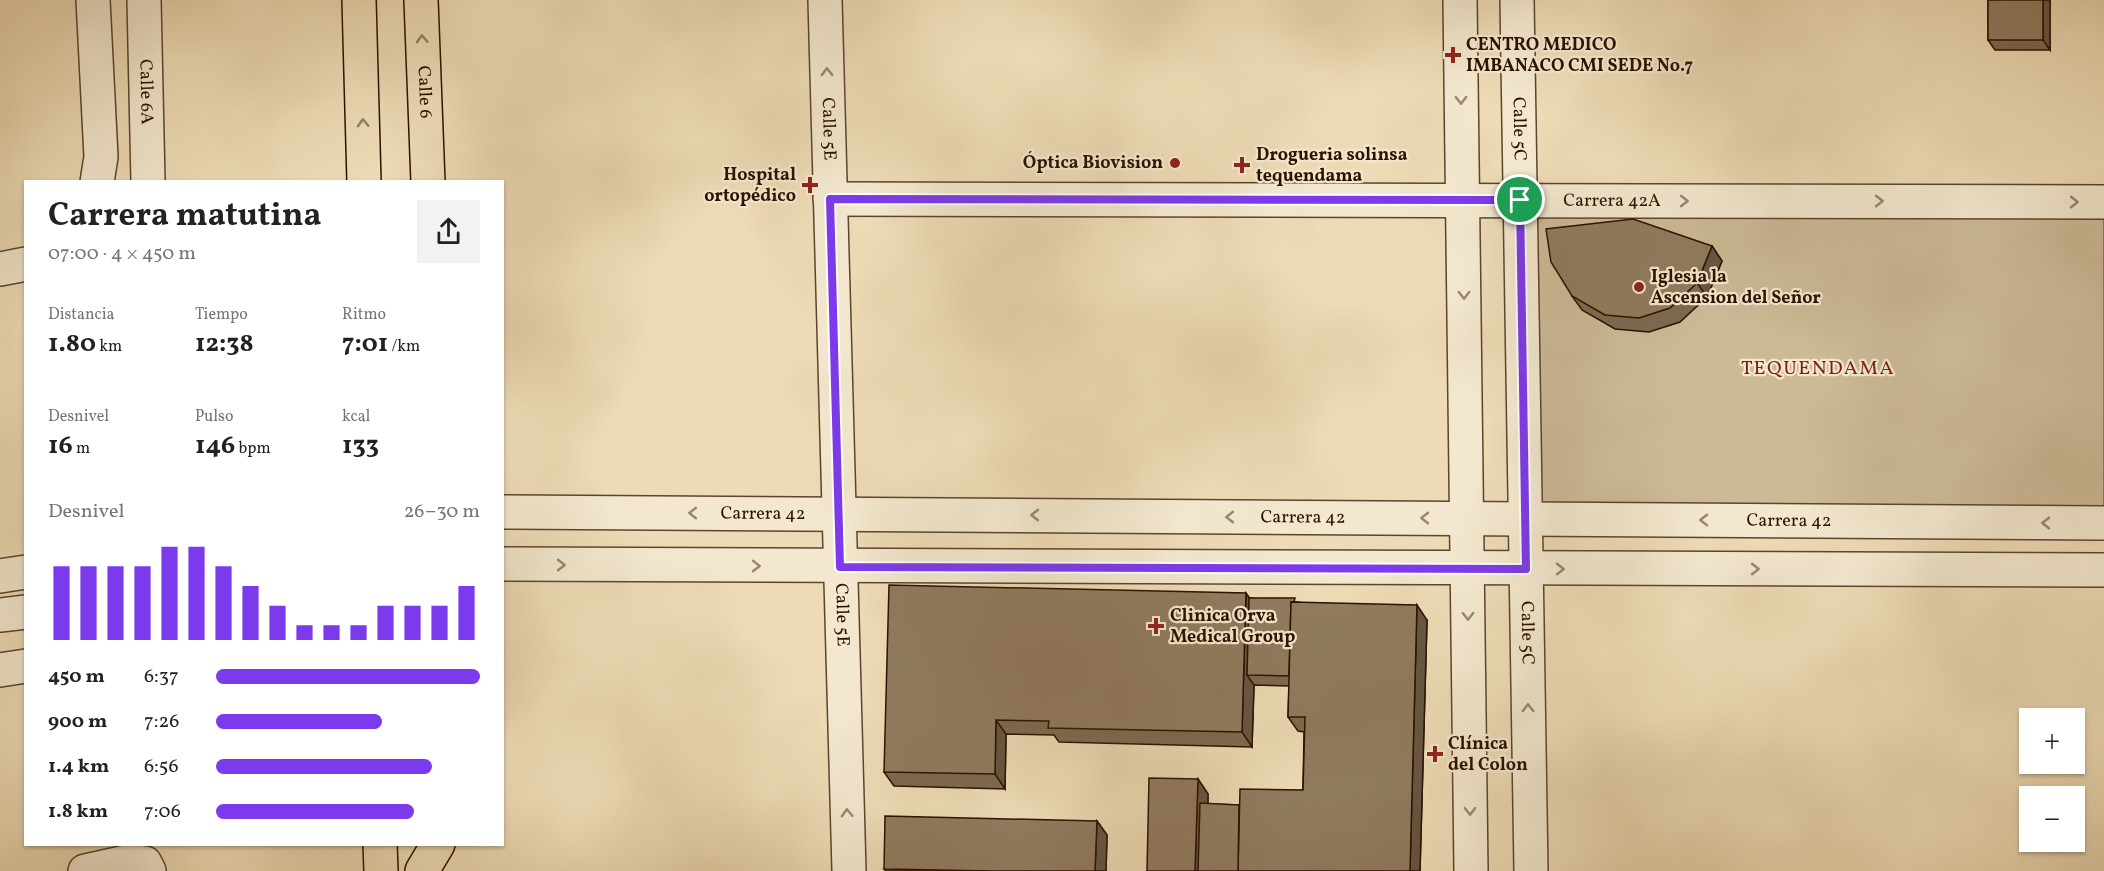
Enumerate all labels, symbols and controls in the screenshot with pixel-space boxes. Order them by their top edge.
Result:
place label: CENTRO MEDICO IMBANACO CMI SEDE No.7 [1466,33,1694,79]
one-way arrow [416,35,429,44]
marker: CENTRO MEDICO IMBANACO CMI SEDE No.7 [1444,46,1462,64]
street label: Calle 6A [133,59,159,125]
street label: Calle 6 [411,65,438,119]
one-way arrow [821,67,833,76]
one-way arrow [1455,96,1468,105]
street label: Calle 5E [815,97,842,161]
street label: Calle 5C [1506,97,1532,161]
one-way arrow [356,119,369,128]
place label: Drogueria solinsa tequendama [1256,143,1408,189]
place label: Óptica Biovision [1023,151,1163,176]
marker: Óptica Biovision [1168,156,1182,170]
marker: Drogueria solinsa tequendama [1233,156,1251,174]
place label: Hospital ortopédico [704,163,796,209]
pin [1494,174,1545,225]
marker: Hospital ortopédico [801,176,819,194]
icon: arrive [1503,183,1536,216]
street label: Carrera 42A [1563,188,1661,213]
text: Carrera matutina [48,194,322,240]
one-way arrow [1679,195,1688,207]
one-way arrow [1874,195,1883,207]
one-way arrow [2069,196,2078,208]
button: share [417,200,480,263]
text: 07:00 · 4 × 450 m [48,240,196,268]
place label: Iglesia la Ascension del Señor [1651,265,1821,311]
marker: Iglesia la Ascension del Señor [1632,280,1646,294]
one-way arrow [1458,291,1470,300]
text: Distancia [48,304,114,326]
text: Tiempo [195,304,248,326]
text: Ritmo [342,304,386,326]
text: 1.80 [48,326,96,362]
text: 12:38 [195,326,254,362]
text: 7:01 [342,326,388,362]
text: km [96,336,122,358]
text: /km [388,336,420,358]
district label: TEQUENDAMA [1741,355,1895,383]
text: Desnivel [48,406,109,428]
text: Pulso [195,406,233,428]
text: kcal [342,406,370,428]
text: 16 [48,428,73,464]
text: 146 [195,428,235,464]
text: 133 [342,428,379,464]
text: m [73,438,90,460]
text: bpm [235,438,271,460]
text: Desnivel [48,498,124,526]
text: 26–30 m [404,498,480,526]
street label: Carrera 42 [720,501,806,527]
street label: Carrera 42 [1260,505,1346,530]
one-way arrow [688,507,697,519]
street label: Carrera 42 [1746,508,1832,534]
one-way arrow [1030,509,1039,522]
one-way arrow [1225,511,1234,523]
one-way arrow [1420,512,1429,524]
one-way arrow [1699,514,1708,526]
one-way arrow [2041,517,2050,529]
one-way arrow [556,559,565,571]
one-way arrow [751,560,760,572]
one-way arrow [1555,563,1564,575]
one-way arrow [1750,563,1759,575]
street label: Calle 5E [829,583,855,647]
street label: Calle 5C [1514,601,1540,665]
place label: Clinica Orva Medical Group [1170,604,1295,650]
one-way arrow [1461,612,1474,621]
marker: Clinica Orva Medical Group [1147,617,1165,635]
text: 450 m [48,663,105,691]
text: 6:37 [144,663,179,691]
one-way arrow [1522,703,1534,712]
text: 900 m [48,708,107,736]
text: 7:26 [144,708,179,736]
map controls [2019,708,2085,852]
button: + [2019,708,2085,774]
place label: Clínica del Colon [1448,732,1528,778]
marker: Clínica del Colon [1426,745,1444,763]
text: 1.4 km [48,753,109,781]
text: 6:56 [144,753,179,781]
button: − [2019,786,2085,852]
text: 1.8 km [48,798,108,826]
text: 7:06 [144,798,181,826]
one-way arrow [1464,807,1476,816]
one-way arrow [841,808,854,817]

